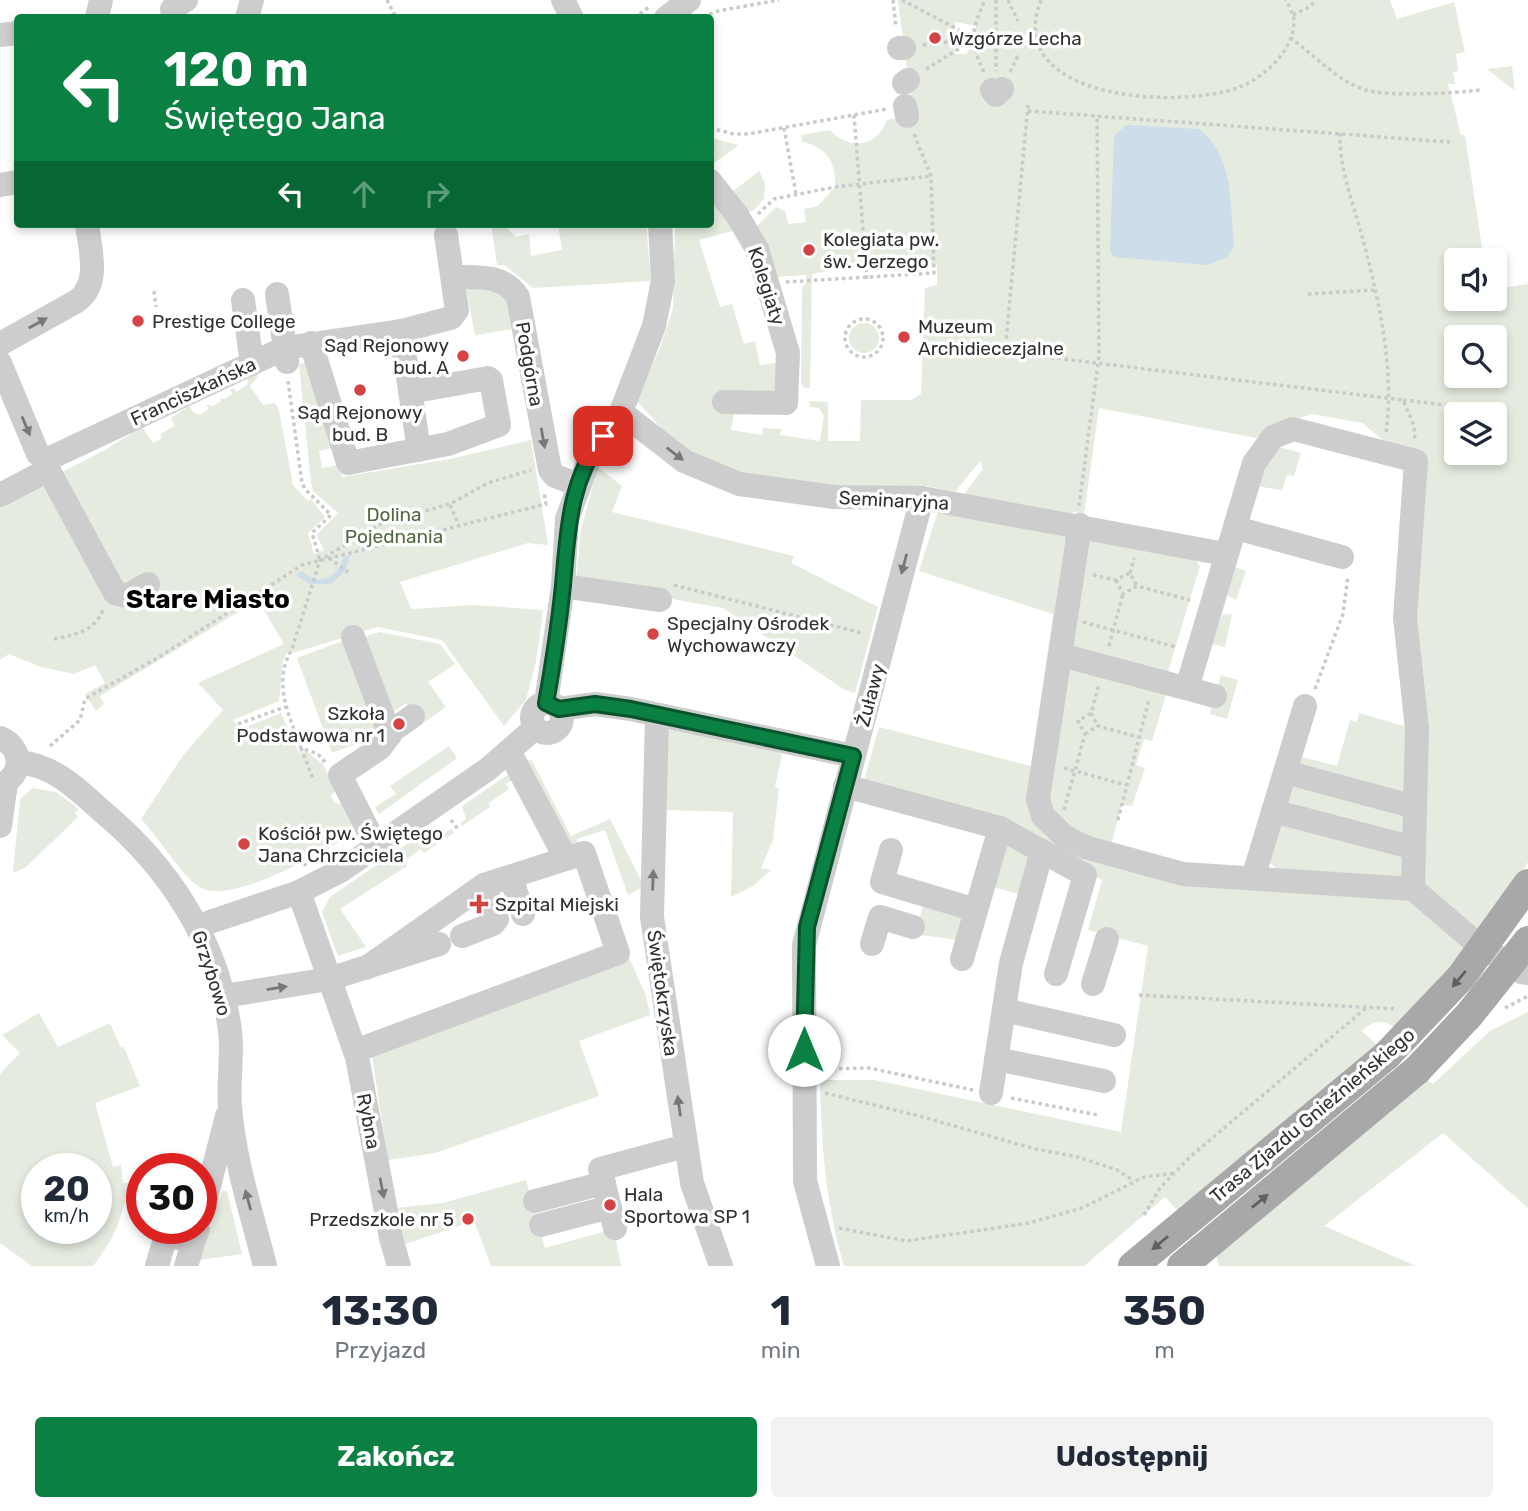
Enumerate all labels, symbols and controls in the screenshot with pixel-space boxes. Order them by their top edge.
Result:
place label: Wzgórze Lecha [949,27,1082,50]
marker: Wzgórze Lecha [927,30,943,46]
text: 120 m [164,40,309,98]
icon: left [49,42,140,133]
text: Świętego Jana [164,99,386,137]
icon: left [272,175,310,213]
icon: ahead [345,175,383,213]
icon: right [418,175,456,213]
place label: Kolegiata pw. św. Jerzego [823,228,939,273]
marker: Kolegiata pw. św. Jerzego [801,242,817,258]
street label: Kolegiaty [743,244,790,328]
map controls [1444,248,1507,465]
button: sound [1444,248,1507,311]
place label: Prestige College [152,310,296,333]
marker: Prestige College [130,313,146,329]
place label: Muzeum Archidiecezjalne [918,315,1064,360]
one-way arrow [29,317,48,329]
street label: Podgórna [511,320,548,408]
button: search [1444,325,1507,388]
marker: Muzeum Archidiecezjalne [896,329,912,345]
place label: Sąd Rejonowy bud. A [324,334,449,379]
marker: Sąd Rejonowy bud. A [455,348,471,364]
street label: Franciszkańska [127,352,260,431]
marker: Sąd Rejonowy bud. B [352,382,368,398]
place label: Sąd Rejonowy bud. B [298,401,422,446]
button: layers [1444,402,1507,465]
pin [573,406,633,466]
one-way arrow [21,416,32,437]
icon: arrive [584,417,622,455]
one-way arrow [538,427,549,449]
one-way arrow [666,446,684,460]
street label: Seminaryjna [838,486,950,515]
park label: Dolina Pojednania [345,503,443,548]
one-way arrow [898,553,909,575]
district label: Stare Miasto [126,584,290,615]
place label: Specjalny Ośrodek Wychowawczy [667,612,829,657]
marker: Specjalny Ośrodek Wychowawczy [645,626,661,642]
street label: Żuławy [851,661,890,729]
place label: Szkoła Podstawowa nr 1 [236,702,385,747]
marker: Szkoła Podstawowa nr 1 [391,716,407,732]
place label: Kościół pw. Świętego Jana Chrzciciela [258,822,443,867]
marker: Kościół pw. Świętego Jana Chrzciciela [236,836,252,852]
one-way arrow [647,869,658,891]
place label: Szpital Miejski [495,893,619,916]
marker: Szpital Miejski [469,894,489,914]
street label: Grzybowo [187,928,236,1019]
street label: Świętokrzyska [642,928,683,1058]
one-way arrow [1451,970,1467,988]
one-way arrow [266,982,288,993]
position arrow [767,1013,841,1087]
street label: Trasa Zjazdu Gnieźnieńskiego [1205,1023,1419,1208]
street label: Rybna [352,1091,385,1151]
one-way arrow [674,1095,685,1117]
speed limit sign: 30 [126,1153,217,1244]
text: 20 [43,1168,90,1210]
one-way arrow [377,1177,388,1199]
place label: Hala Sportowa SP 1 [624,1183,750,1228]
one-way arrow [242,1189,253,1211]
one-way arrow [1252,1194,1269,1209]
marker: Hala Sportowa SP 1 [602,1197,618,1213]
text: km/h [44,1205,89,1227]
place label: Przedszkole nr 5 [309,1208,454,1231]
marker: Przedszkole nr 5 [460,1211,476,1227]
one-way arrow [1151,1236,1169,1251]
text: 13:30 [322,1286,439,1336]
text: 1 [770,1286,791,1336]
text: 350 [1123,1286,1206,1336]
text: Przyjazd [335,1336,426,1364]
text: min [761,1336,801,1364]
text: m [1154,1336,1175,1364]
button: Zakończ [35,1417,757,1497]
button: Udostępnij [771,1417,1493,1497]

